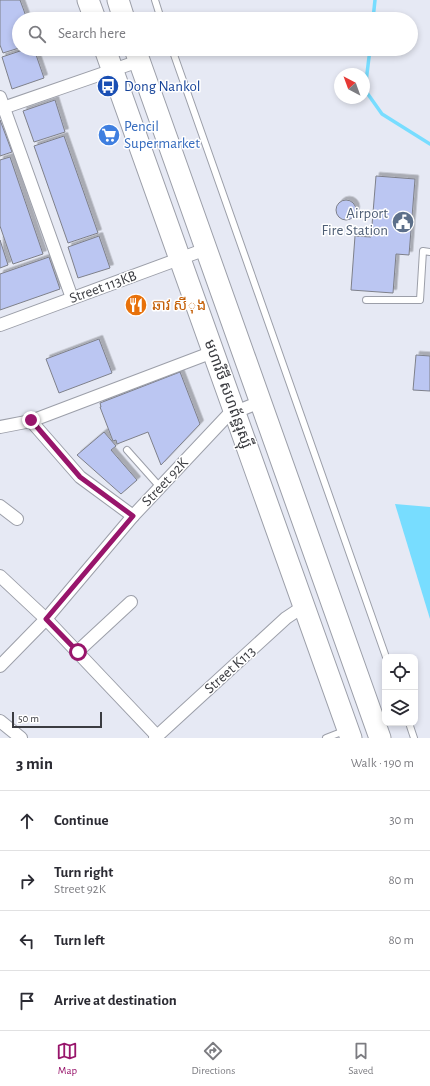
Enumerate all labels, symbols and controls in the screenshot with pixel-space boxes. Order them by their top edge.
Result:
search box [12,12,418,56]
icon: search [26,23,48,45]
text: Search here [58,26,126,41]
north arrow [334,68,370,104]
bus stop icon: Dong Nankol [95,73,121,99]
place label: Dong Nankol [124,79,201,94]
place label: Pencil Supermarket [124,119,200,151]
supermarket icon: Pencil Supermarket [96,122,122,148]
place label: Airport Fire Station [321,206,388,238]
public building icon: Airport Fire Station [390,209,416,235]
street label: Street 113KB [67,268,139,306]
restaurant icon: ឆាវ សីុង [123,292,149,318]
place label: ឆាវ សីុង [152,296,206,314]
street label: មហាវិថី សហព័ន្ធរុស្ស៊ី [197,337,257,452]
route end [22,411,40,429]
street label: Street 92K [139,454,191,509]
route start [69,643,87,661]
street label: Street K113 [202,644,258,696]
map controls [382,654,418,726]
button: locate [382,654,418,690]
button: layers [382,690,418,726]
scale bar [12,710,102,729]
text: 50 m [18,713,39,724]
text: 3 min [16,755,53,772]
text: Walk · 190 m [351,757,414,770]
icon: ahead [16,810,38,832]
text: Continue [54,813,109,828]
text: 30 m [389,814,414,827]
text: Turn right [54,865,113,880]
icon: right [16,870,38,892]
text: 80 m [388,874,414,887]
text: Street 92K [54,883,106,896]
icon: left [16,930,38,952]
text: Turn left [54,933,105,948]
text: 80 m [388,934,414,947]
icon: arrive [16,990,38,1012]
text: Arrive at destination [54,993,177,1008]
tab: Map [56,1040,78,1077]
tab: Directions [191,1040,235,1077]
tab: Saved [348,1040,373,1077]

